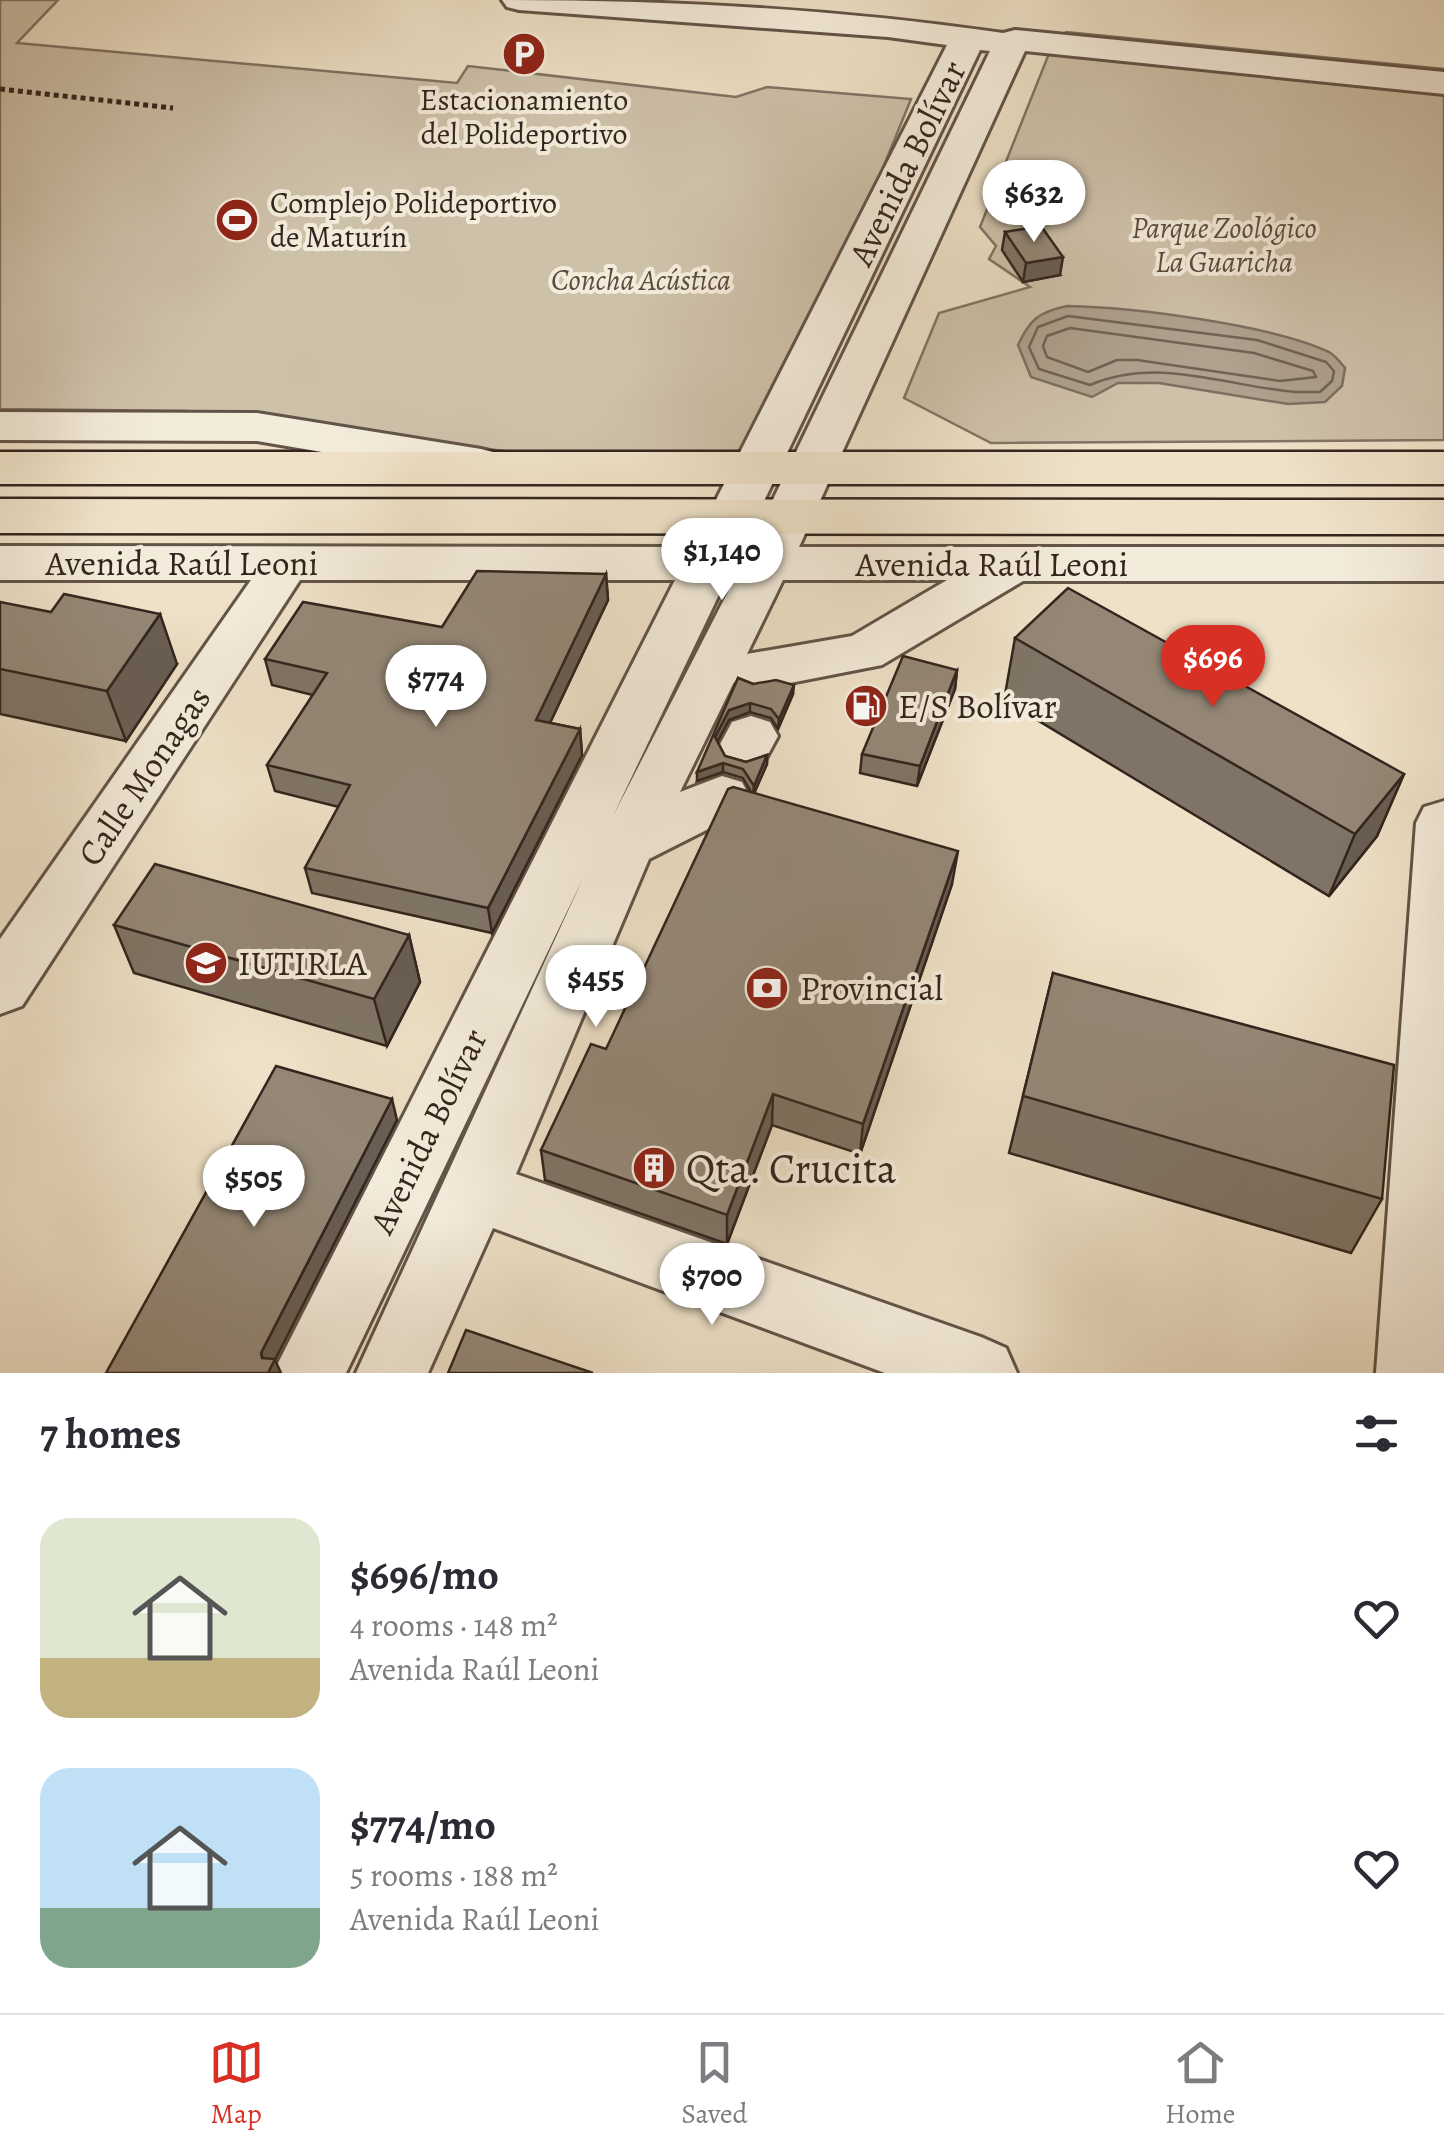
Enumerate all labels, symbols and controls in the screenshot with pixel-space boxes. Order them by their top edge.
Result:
parking icon: Estacionamiento del Polideportivo [501,31,547,77]
street label: Avenida Bolívar [836,52,977,274]
place label: Estacionamiento del Polideportivo [420,80,628,154]
pin: $632 [975,160,1093,245]
text: $632 [1004,170,1064,214]
place label: Complejo Polideportivo de Maturín [270,183,557,257]
sports icon: Complejo Polideportivo de Maturín [214,197,260,243]
park label: Parque Zoológico La Guaricha [1131,208,1317,282]
park label: Concha Acústica [551,260,731,300]
pin: $1,140 [641,518,803,603]
text: $1,140 [683,528,761,572]
street label: Avenida Raúl Leoni [45,539,318,587]
street label: Avenida Raúl Leoni [855,540,1128,588]
pin: $696 [1154,625,1272,710]
text: $696 [1183,635,1243,679]
pin: $774 [377,645,495,730]
text: $774 [407,655,465,699]
street label: Calle Monagas [66,677,222,875]
place label: E/S Bolívar [898,682,1057,730]
fuel station icon: E/S Bolívar [843,683,889,729]
place label: IUTIRLA [238,939,367,987]
school or university icon: IUTIRLA [183,940,229,986]
pin: $455 [537,945,655,1030]
text: $455 [567,955,625,999]
place label: Provincial [800,964,943,1012]
bank icon: Provincial [744,965,790,1011]
street label: Avenida Bolívar [357,1020,498,1242]
place label: Qta. Crucita [686,1140,897,1197]
pin: $505 [195,1145,313,1230]
building icon: Qta. Crucita [631,1145,677,1191]
text: $505 [225,1155,283,1199]
pin: $700 [653,1243,771,1328]
text: $700 [682,1253,742,1297]
text: 7 homes [40,1405,181,1462]
icon: filters [1349,1406,1404,1461]
text: $696/mo [350,1546,499,1603]
icon: home [120,1558,240,1678]
icon: heart [1349,1591,1404,1646]
text: 4 rooms · 148 m² [350,1603,558,1647]
text: Avenida Raúl Leoni [350,1647,599,1691]
text: $774/mo [350,1796,496,1853]
icon: home [120,1808,240,1928]
icon: heart [1349,1841,1404,1896]
text: 5 rooms · 188 m² [350,1853,558,1897]
text: Avenida Raúl Leoni [350,1897,599,1941]
tab: Map [209,2035,264,2133]
tab: Saved [681,2035,748,2133]
tab: Home [1165,2035,1235,2133]

